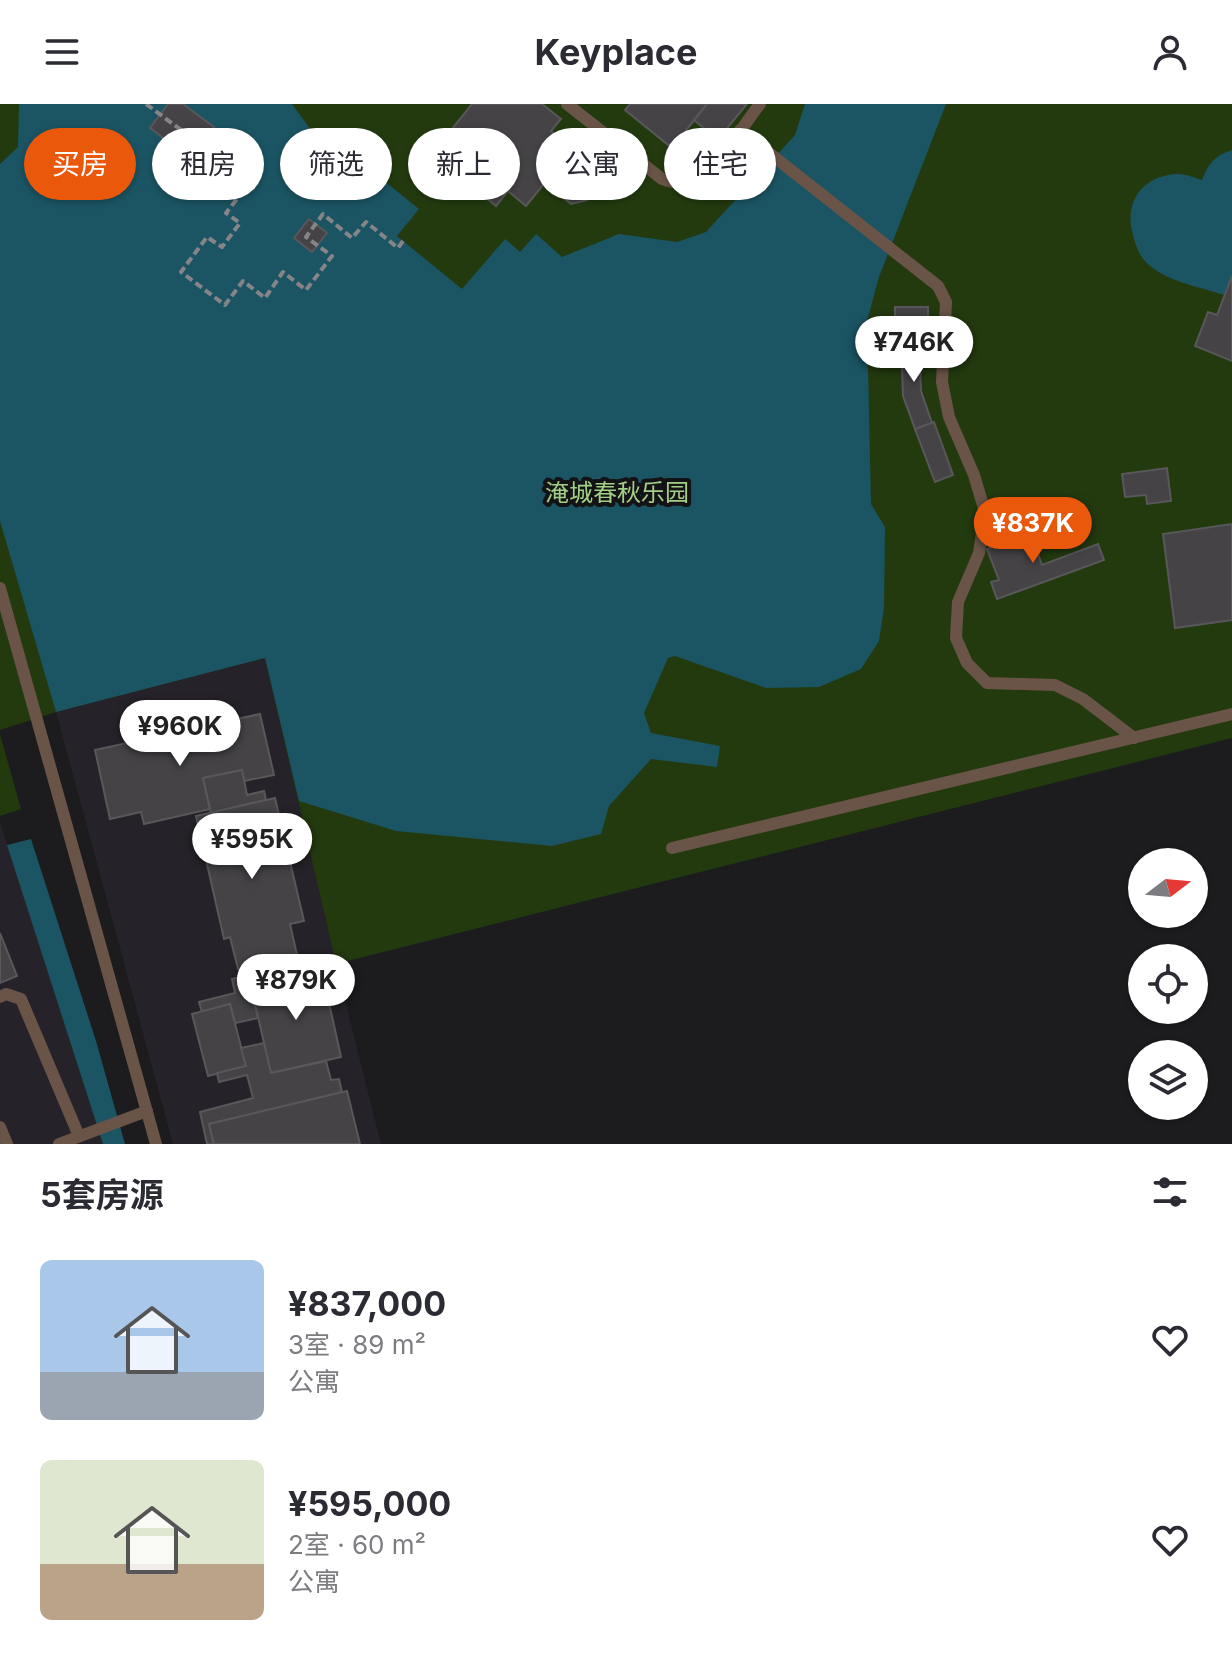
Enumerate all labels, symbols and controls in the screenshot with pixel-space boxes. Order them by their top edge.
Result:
icon: menu [40,30,84,74]
text: Keyplace [535,30,697,74]
icon: person [1148,30,1192,74]
chip: 买房 [24,128,136,200]
chip: 租房 [152,128,264,200]
chip: 筛选 [280,128,392,200]
chip: 新上 [408,128,520,200]
chip: 公寓 [536,128,648,200]
chip: 住宅 [664,128,776,200]
pin: ¥746K [858,316,970,384]
text: ¥746K [873,326,955,357]
park label: 淹城春秋乐园 [545,478,689,507]
pin: ¥837K [977,497,1089,565]
text: ¥837K [992,507,1074,538]
pin: ¥960K [124,700,236,768]
text: ¥960K [138,710,222,741]
pin: ¥595K [196,813,308,881]
text: ¥595K [210,823,294,854]
north arrow [1128,848,1208,928]
map controls [1128,848,1208,1120]
button: locate [1128,944,1208,1024]
pin: ¥879K [240,954,352,1022]
text: ¥879K [255,964,337,995]
button: layers [1128,1040,1208,1120]
icon: filters [1148,1170,1192,1214]
text: 5套房源 [40,1174,164,1215]
text: ¥837,000 [288,1283,446,1324]
icon: home [104,1292,200,1388]
icon: heart [1148,1318,1192,1362]
text: 3室 · 89 m² [288,1329,426,1360]
text: 公寓 [288,1366,340,1397]
text: ¥595,000 [288,1483,451,1524]
icon: home [104,1492,200,1588]
icon: heart [1148,1518,1192,1562]
text: 2室 · 60 m² [288,1529,426,1560]
text: 公寓 [288,1566,340,1597]

